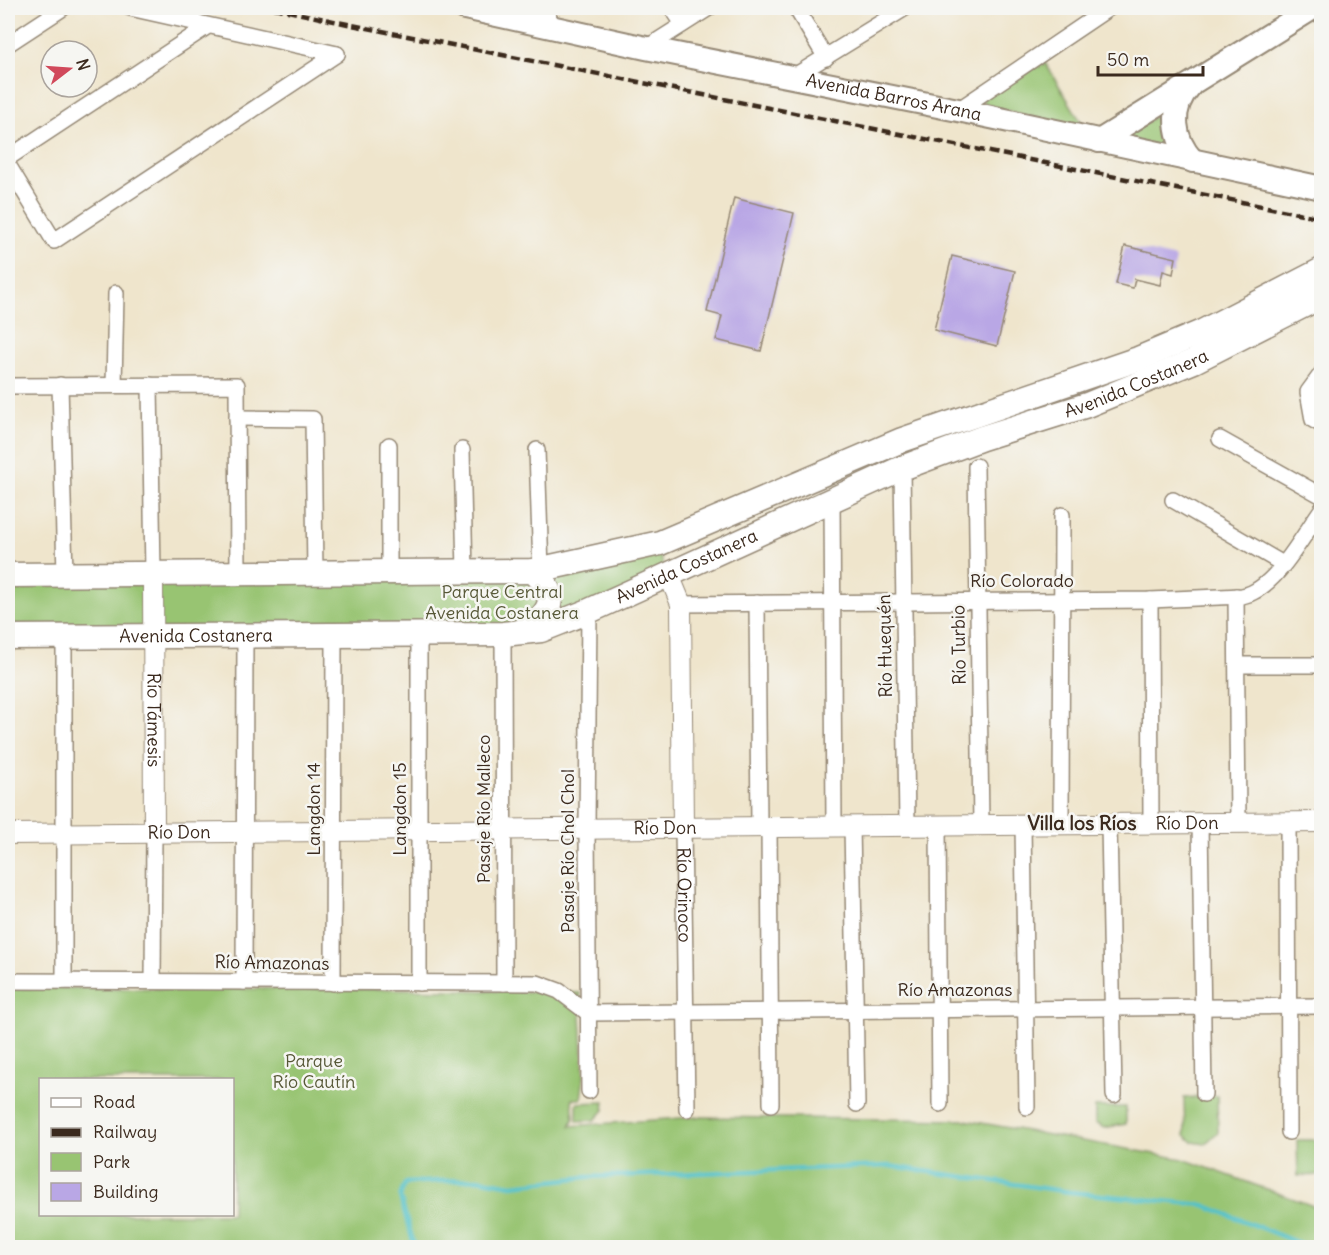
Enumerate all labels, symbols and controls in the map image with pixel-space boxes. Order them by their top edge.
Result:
north arrow [39,39,99,99]
scale bar [1098,39,1203,77]
text: 50 m [1107,48,1149,71]
text: N [72,56,95,73]
street label: Avenida Barros Arana [804,68,984,126]
street label: Avenida Costanera [1061,344,1212,422]
street label: Avenida Costanera [612,524,761,608]
street label: Río Colorado [970,569,1074,592]
park label: Parque Central Avenida Costanera [425,580,579,624]
street label: Río Huequén [872,594,897,698]
street label: Río Turbio [946,605,971,685]
street label: Avenida Costanera [119,623,273,647]
street label: Río Támesis [142,673,166,767]
street label: Pasaje Río Malleco [472,735,495,883]
street label: Langdon 14 [302,762,325,856]
street label: Langdon 15 [388,762,411,856]
street label: Pasaje Río Chol Chol [556,769,579,933]
district label: Villa los Ríos [1027,810,1137,835]
street label: Río Don [1155,811,1219,835]
street label: Río Don [633,816,697,839]
street label: Río Don [147,820,211,844]
street label: Río Orinoco [672,847,697,943]
street label: Río Amazonas [214,950,330,975]
street label: Río Amazonas [898,978,1012,1001]
park label: Parque Río Cautín [273,1049,355,1093]
legend [39,1078,234,1216]
text: Road [93,1090,136,1113]
text: Railway [93,1120,157,1143]
text: Park [93,1150,130,1173]
text: Building [93,1180,158,1203]

